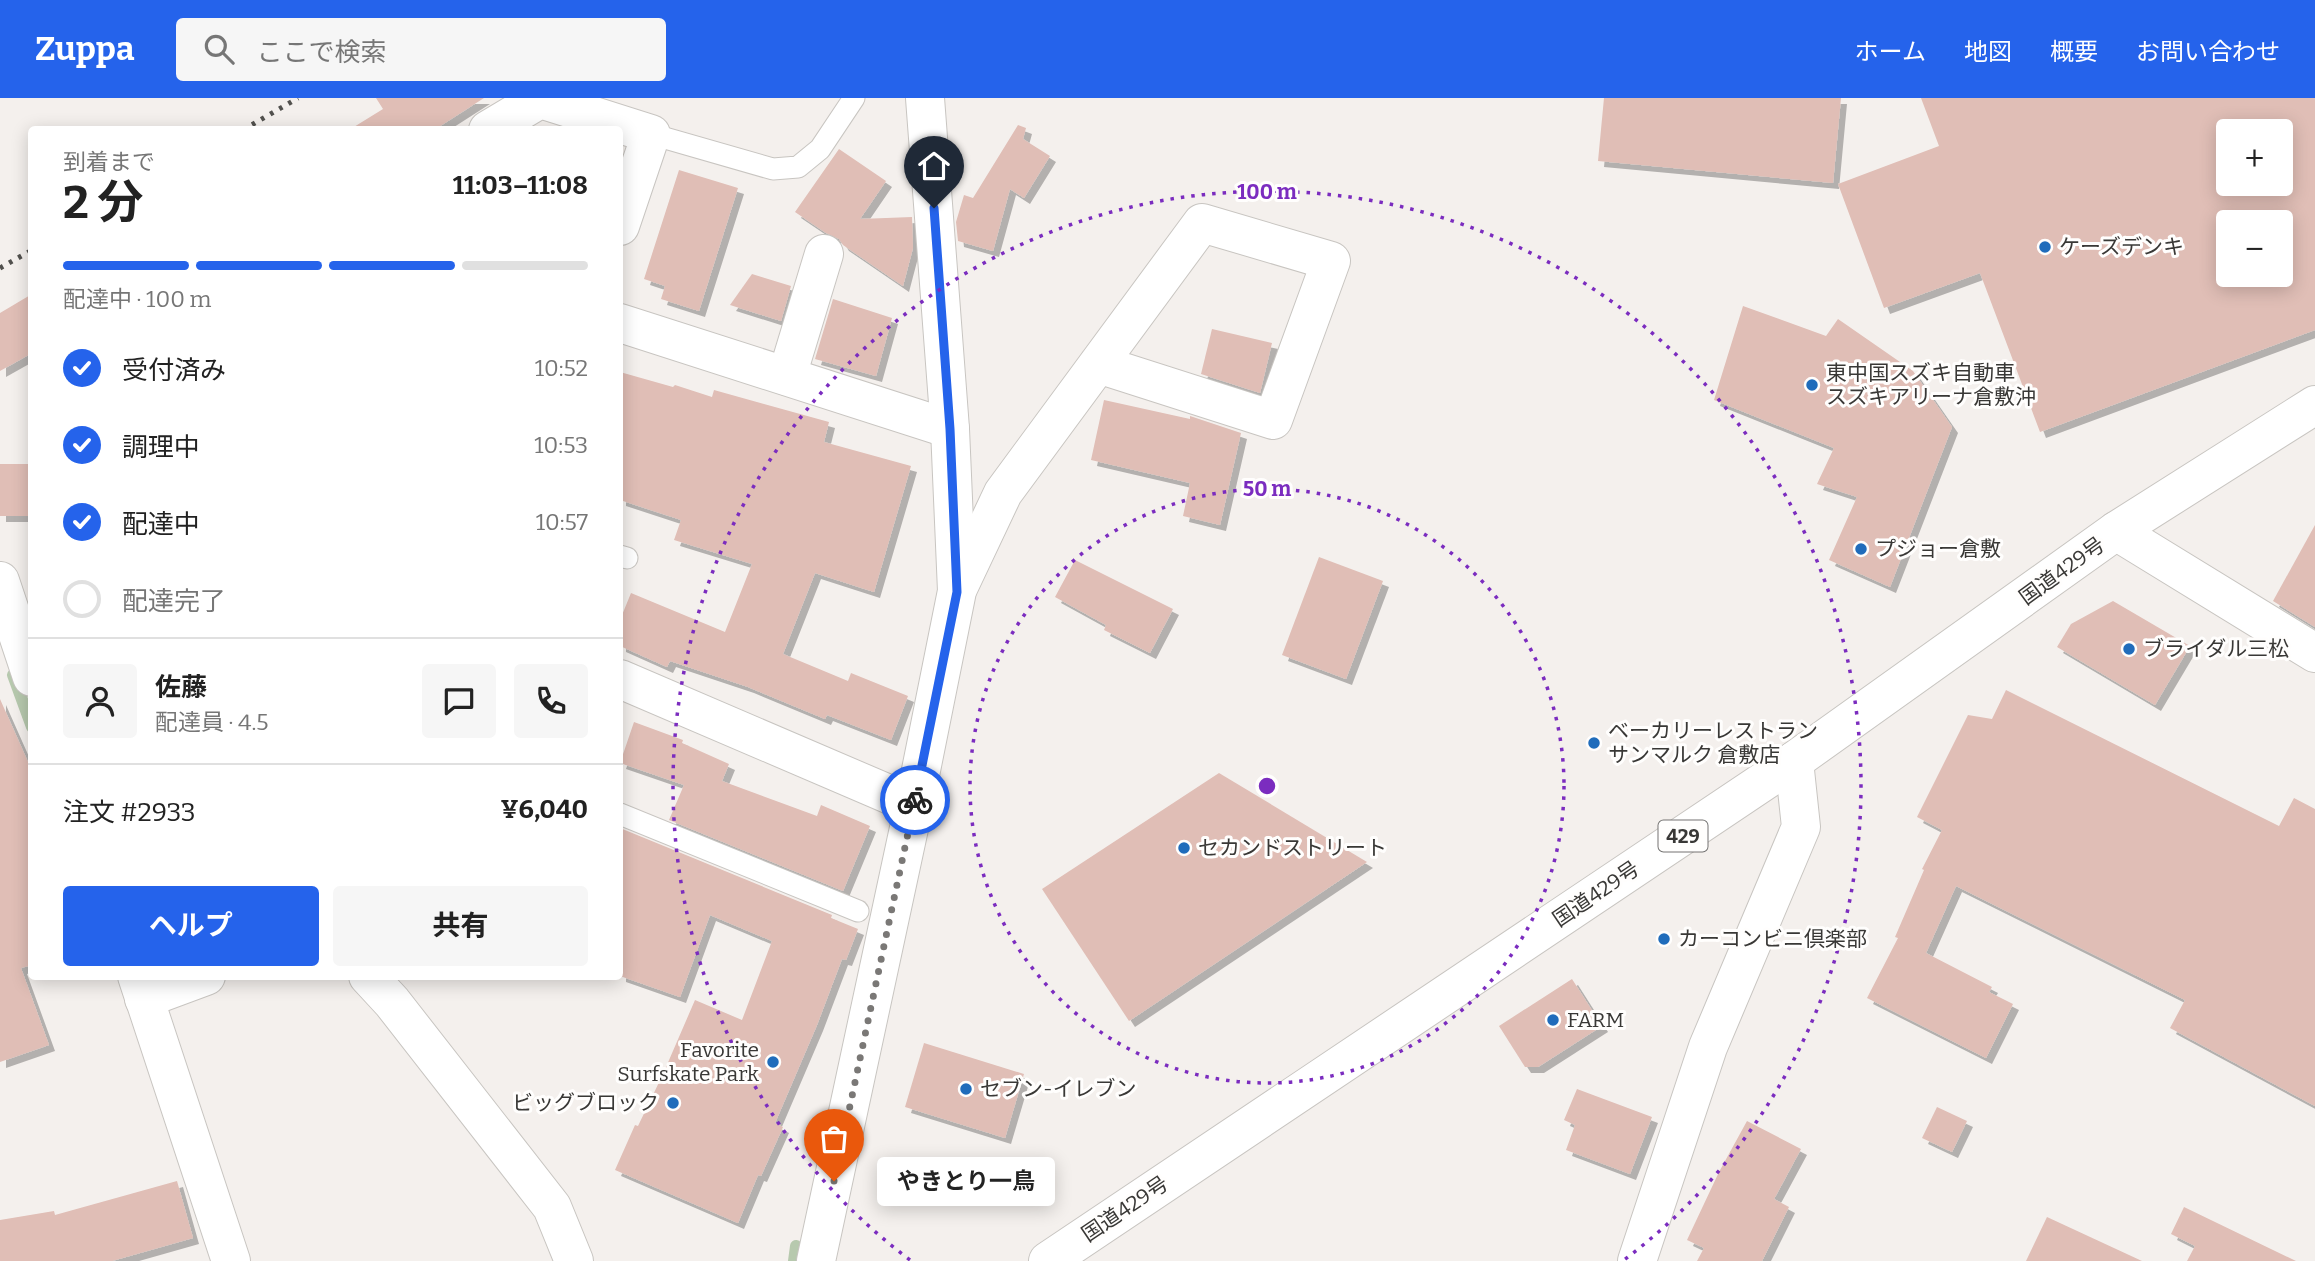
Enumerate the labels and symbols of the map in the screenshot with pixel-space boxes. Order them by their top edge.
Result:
pin [904,136,964,208]
text: 100 m [1237,179,1297,205]
place label: ケーズデンキ [2059,234,2184,260]
marker: ケーズデンキ [2037,239,2053,255]
place label: 東中国スズキ自動車 スズキアリーナ倉敷沖 [1826,360,2036,410]
marker: 東中国スズキ自動車 スズキアリーナ倉敷沖 [1804,377,1820,393]
text: 50 m [1243,476,1291,502]
street label: 国道429号 [2014,531,2110,611]
place label: プジョー倉敷 [1875,536,2001,562]
marker: プジョー倉敷 [1853,541,1869,557]
place label: ブライダル三松 [2143,636,2289,662]
marker: ブライダル三松 [2121,641,2137,657]
place label: ベーカリーレストラン サンマルク 倉敷店 [1608,718,1818,768]
marker: ベーカリーレストラン サンマルク 倉敷店 [1586,735,1602,751]
courier [880,765,950,835]
centre of rings [1255,774,1279,798]
road number: 429 [1658,820,1708,852]
place label: セカンドストリート [1198,835,1387,861]
marker: セカンドストリート [1176,840,1192,856]
street label: 国道429号 [1548,856,1644,932]
place label: カーコンビニ倶楽部 [1678,926,1867,952]
marker: カーコンビニ倶楽部 [1656,931,1672,947]
place label: FARM [1567,1007,1624,1033]
marker: FARM [1545,1012,1561,1028]
place label: Favorite Surfskate Park [617,1037,759,1087]
marker: Favorite Surfskate Park [765,1054,781,1070]
place label: セブン-イレブン [980,1076,1137,1102]
marker: セブン-イレブン [958,1081,974,1097]
place label: ビッグブロック [512,1090,659,1116]
marker: ビッグブロック [665,1095,681,1111]
pin [804,1109,864,1181]
callout: やきとり一鳥 [876,1156,1054,1206]
street label: 国道429号 [1077,1171,1173,1247]

